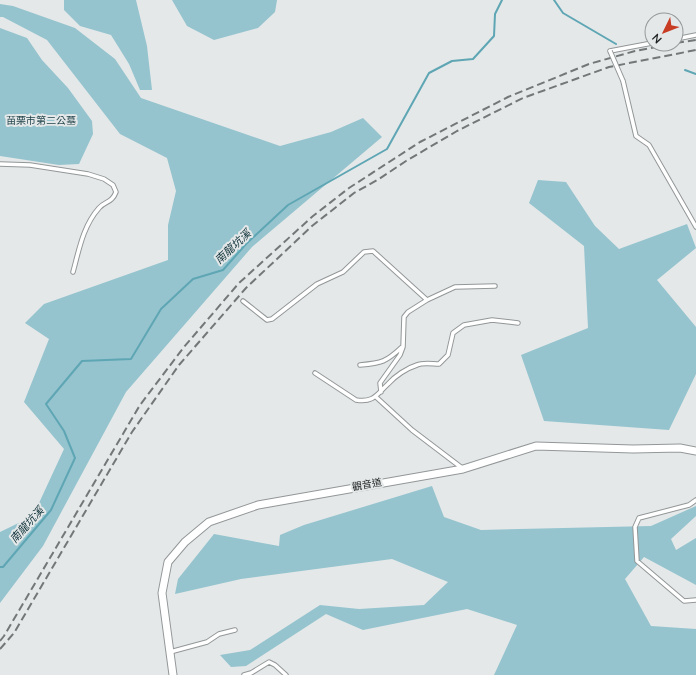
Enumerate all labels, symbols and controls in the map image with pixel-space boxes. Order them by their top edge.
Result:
north arrow [644,12,684,52]
text: N [649,30,665,47]
park label: 苗栗市第二公墓 [6,114,76,128]
water label: 南龍坑溪 [212,225,256,267]
street label: 觀音道 [351,476,383,494]
water label: 南龍坑溪 [7,502,49,546]

